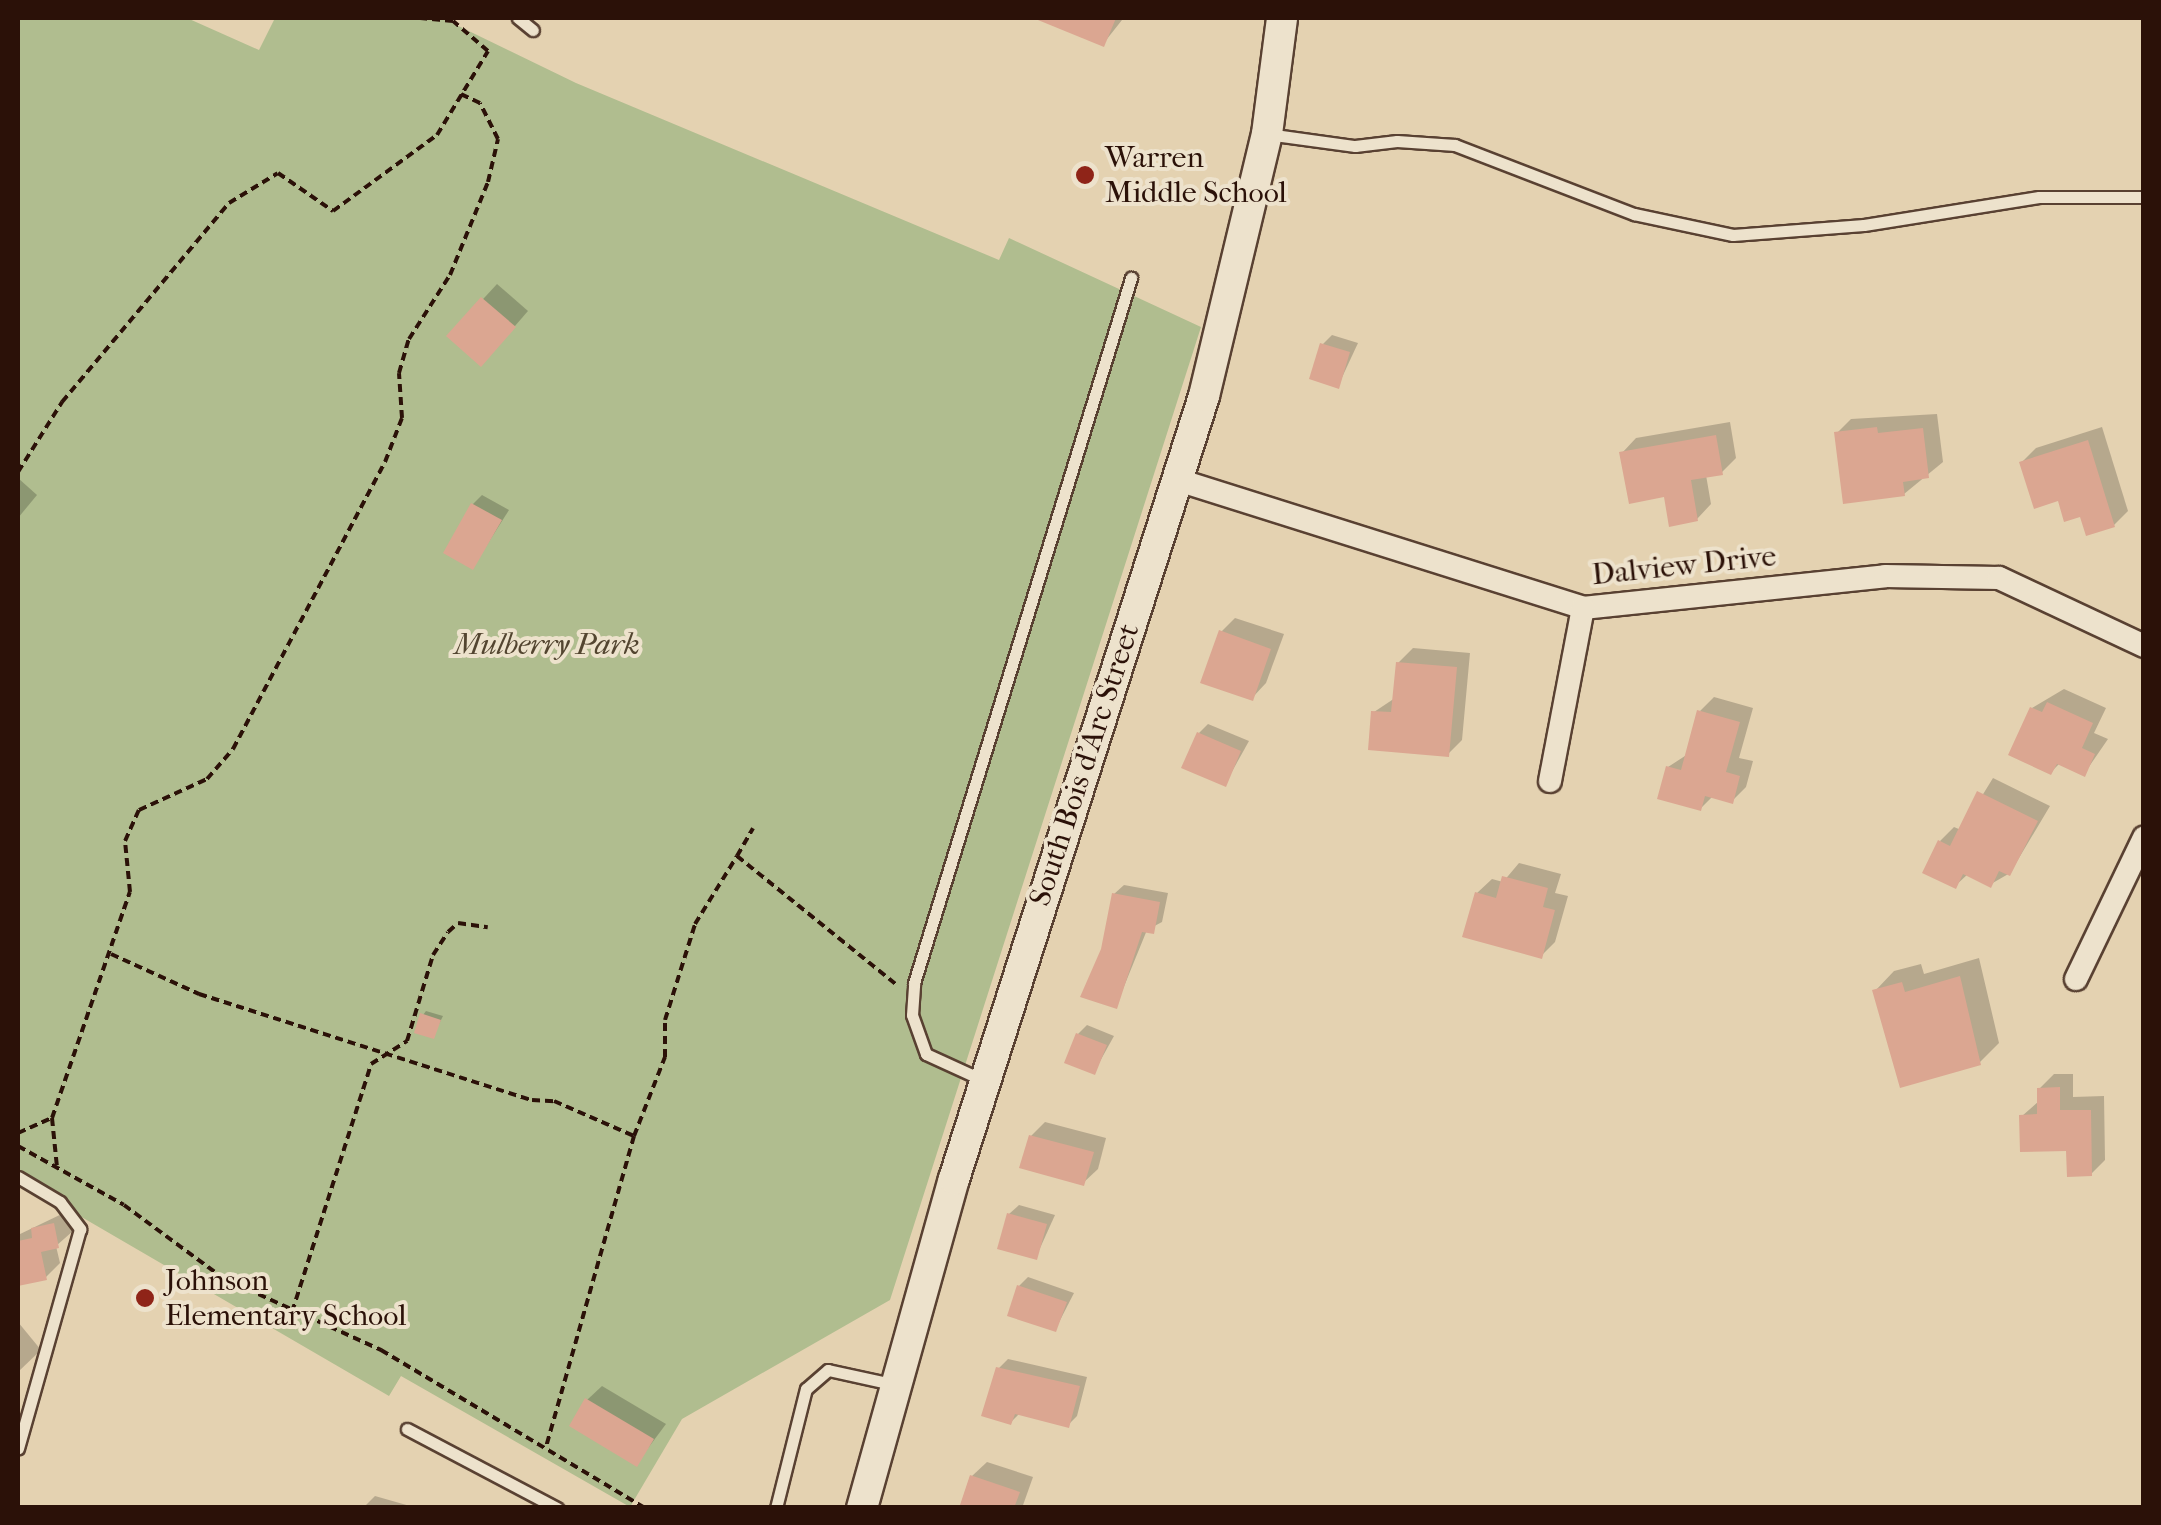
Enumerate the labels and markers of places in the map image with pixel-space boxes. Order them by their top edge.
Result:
place label: Warren Middle School [1105,140,1287,210]
marker: Warren Middle School [1074,164,1096,186]
place label: Johnson Elementary School [165,1263,407,1334]
marker: Johnson Elementary School [134,1287,156,1309]

